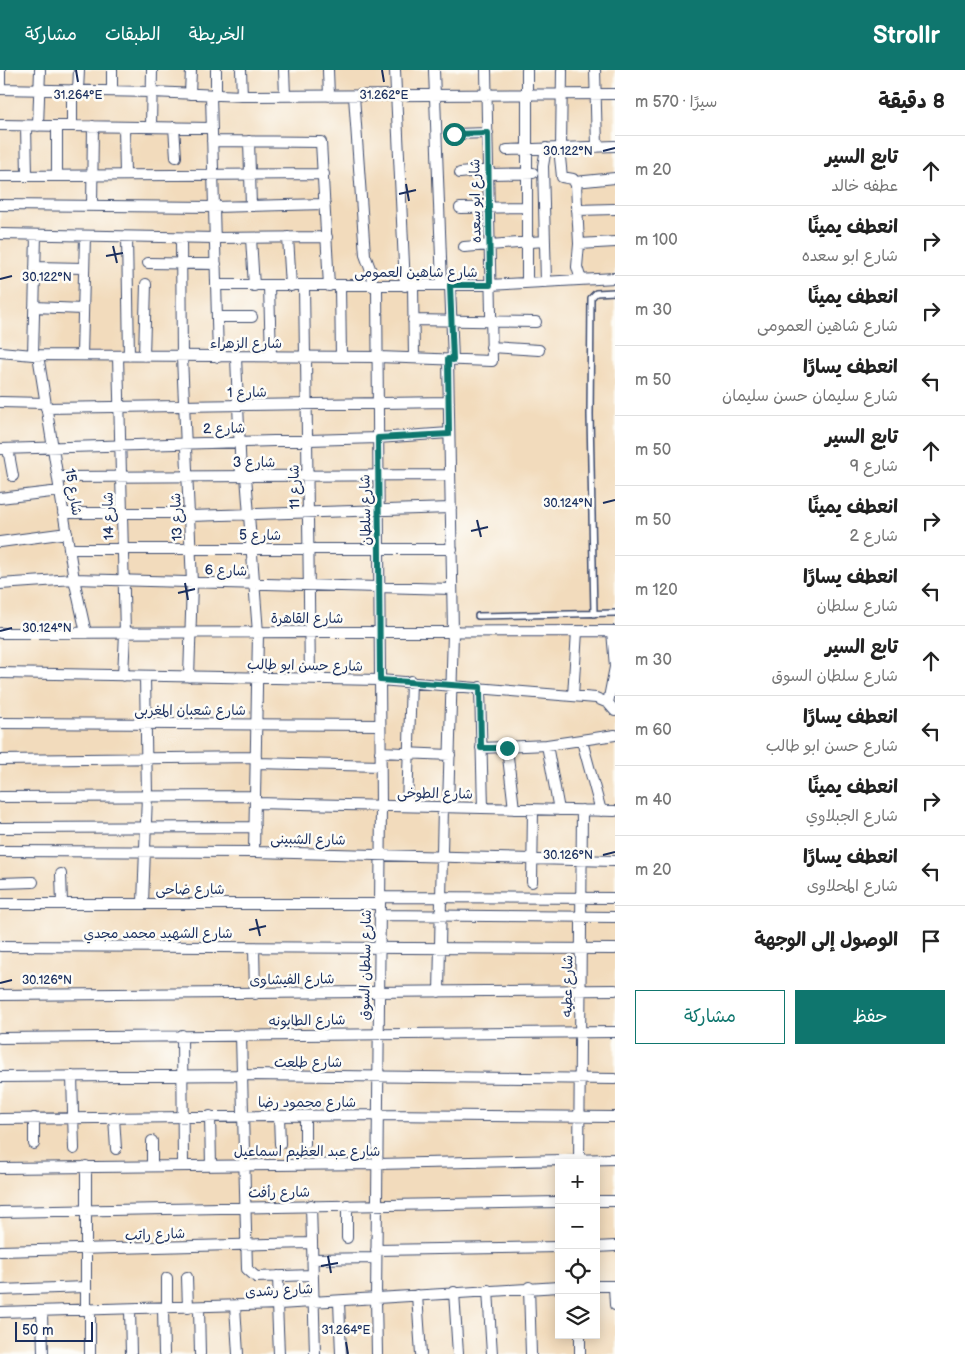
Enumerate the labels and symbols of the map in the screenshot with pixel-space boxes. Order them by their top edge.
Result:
text: 31.264°E [53,88,103,103]
text: 31.262°E [360,88,409,103]
route start [443,123,466,146]
text: 30.122°N [543,144,593,159]
street label: شارع ابو سعده [466,159,486,243]
street label: شارع شاهين العمومى [354,264,478,282]
text: 30.122°N [22,270,72,285]
street label: شارع الزهراء [210,335,282,353]
street label: شارع 1 [227,384,267,402]
street label: شارع 2 [203,420,245,438]
street label: شارع 3 [233,454,275,472]
street label: شارع 11 [286,464,304,510]
street label: شارع 15 [60,467,86,517]
street label: شارع سلطان [356,474,376,546]
street label: شارع 14 [100,492,118,540]
street label: شارع 13 [167,493,187,541]
text: 30.124°N [543,496,593,511]
street label: شارع 5 [239,527,281,545]
street label: شارع 6 [204,561,248,581]
street label: شارع القاهرة [271,610,343,628]
text: 30.124°N [22,621,72,636]
street label: شارع حسن ابو طالب [247,656,363,676]
street label: شارع شعبان المغربى [134,702,246,720]
route end [496,737,519,760]
street label: شارع الطوخى [397,784,473,804]
street label: شارع الشبينى [270,830,346,850]
text: 30.126°N [543,848,593,863]
street label: شارع ضاحى [155,881,225,899]
street label: شارع سلطان السوق [356,910,376,1021]
street label: شارع الشهيد محمد مجدي [83,925,233,944]
street label: شارع عطيه [558,955,578,1017]
street label: شارع الفيشاوى [249,970,335,990]
text: 30.126°N [22,973,72,988]
street label: شارع الطابونه [268,1011,346,1031]
street label: شارع طلعت [274,1054,342,1072]
street label: شارع محمود رضا [258,1094,356,1112]
street label: شارع عبد العظيم اسماعيل [234,1143,380,1162]
street label: شارع رأفت [248,1183,310,1203]
street label: شارع راتب [125,1225,185,1245]
street label: شارع رشدى [245,1280,313,1302]
scale bar [15,1319,92,1342]
text: 31.264°E [321,1323,371,1338]

